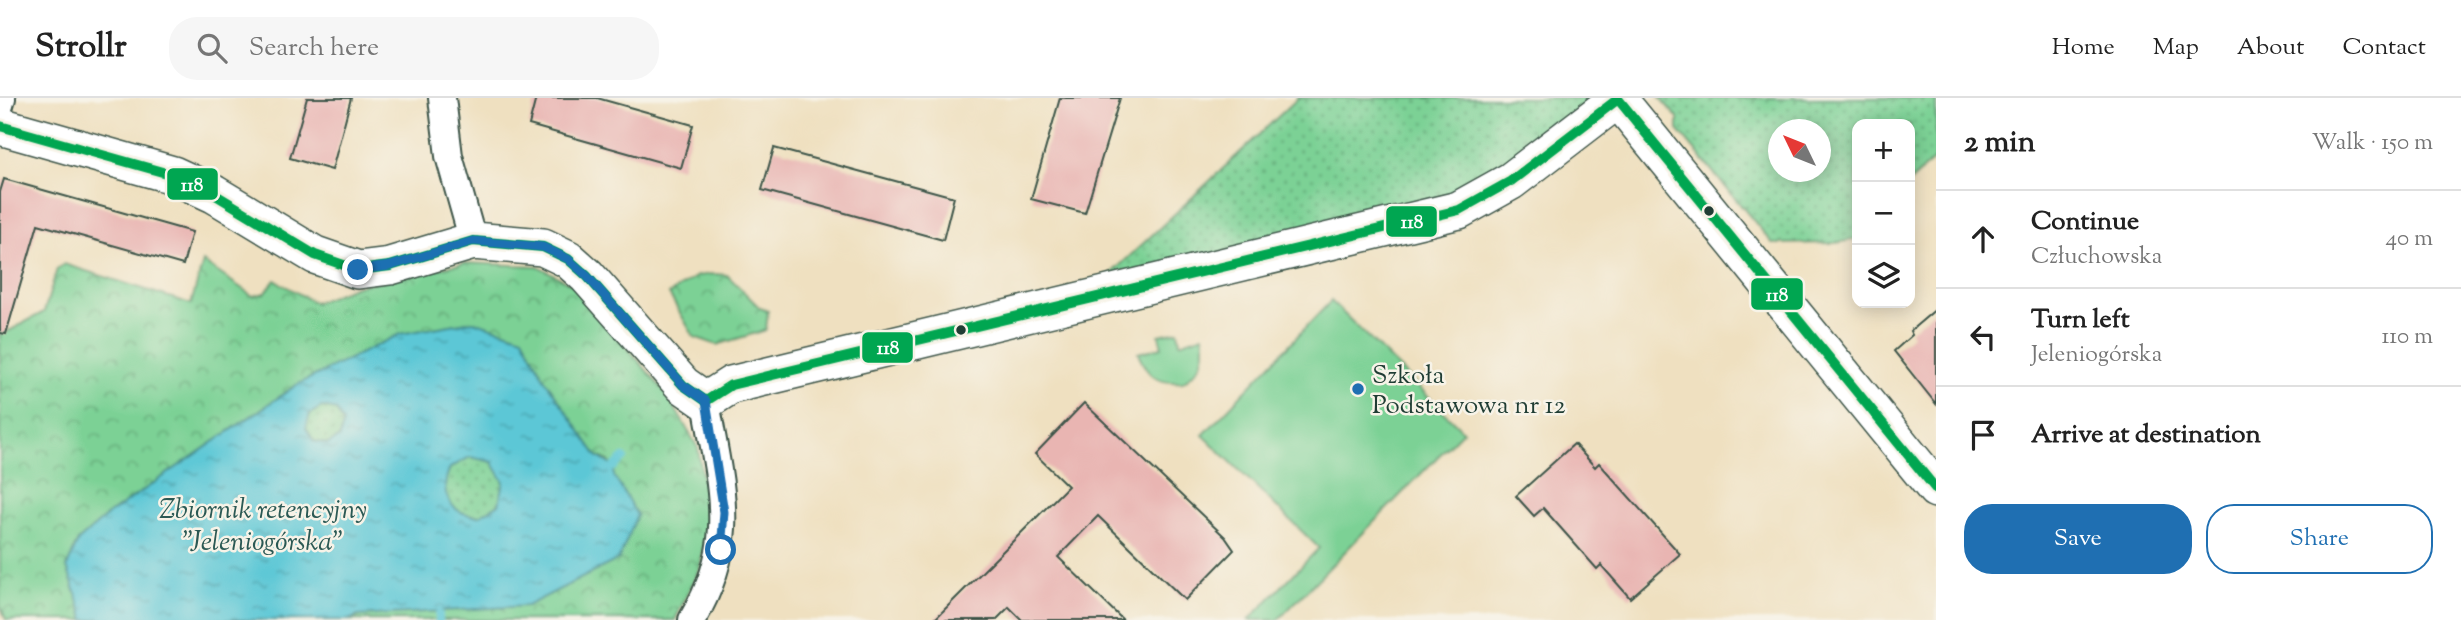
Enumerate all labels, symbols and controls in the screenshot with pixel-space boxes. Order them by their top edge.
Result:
search box [169,17,659,80]
text: Strollr [35,24,127,72]
icon: search [193,29,231,67]
text: Search here [249,30,379,67]
text: Home [2052,31,2115,65]
text: Map [2153,31,2199,65]
text: About [2237,31,2304,65]
text: Contact [2342,31,2426,65]
north arrow [1768,119,1831,182]
map controls [1852,119,1915,308]
button: + [1852,119,1915,182]
text: 2 min [1964,122,2036,165]
text: Walk · 150 m [2312,127,2433,160]
line badge: 118 [166,167,219,201]
text: 118 [181,173,204,200]
button: − [1852,182,1915,245]
unlabelled marker [1702,204,1716,218]
text: Continue [2031,204,2139,241]
line badge: 118 [1385,205,1438,238]
text: 118 [1401,210,1424,237]
icon: ahead [1964,220,2002,258]
text: 40 m [2386,223,2433,256]
text: Człuchowska [2031,241,2162,274]
button: layers [1852,245,1915,308]
route end [342,254,373,285]
line badge: 118 [1750,277,1804,311]
text: 118 [1766,283,1789,310]
text: Turn left [2031,302,2130,339]
icon: left [1964,318,2002,356]
text: 110 m [2382,321,2433,354]
unlabelled marker [954,323,968,337]
line badge: 118 [861,331,914,364]
text: 118 [877,336,900,363]
text: Jeleniogórska [2031,339,2162,372]
place label: Szkoła Podstawowa nr 12 [1372,358,1566,425]
marker: Szkoła Podstawowa nr 12 [1350,381,1366,397]
icon: arrive [1964,416,2002,454]
text: Arrive at destination [2031,417,2261,454]
water label: Zbiornik retencyjny "Jeleniogórska" [159,491,367,563]
button: Save [1964,504,2192,574]
button: Share [2206,504,2433,574]
route start [705,534,736,565]

